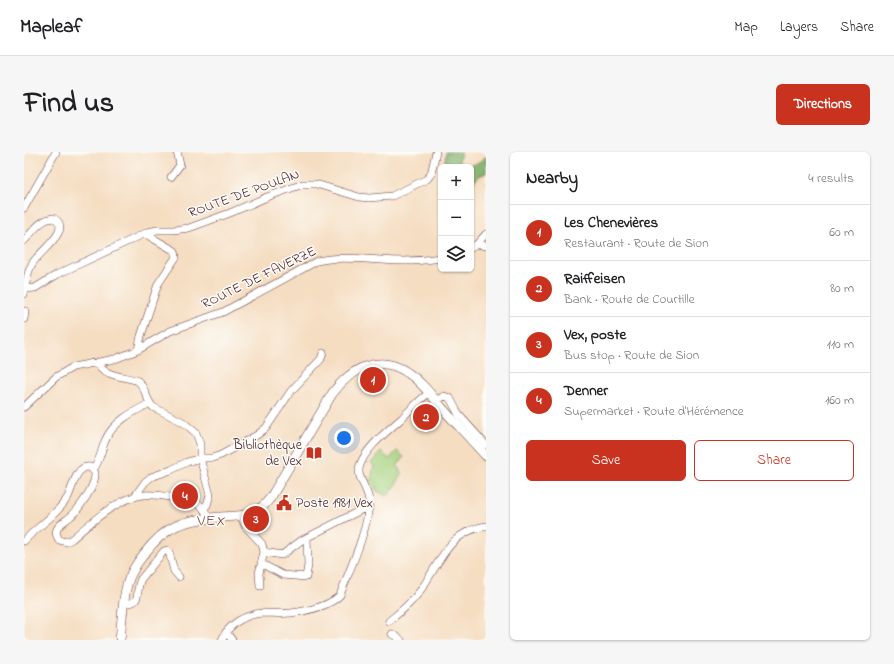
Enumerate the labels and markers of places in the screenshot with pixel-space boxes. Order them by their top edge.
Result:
pin: 1 [360,365,386,395]
pin: 2 [413,402,439,432]
place label: Bibliothèque de Vex [232,435,303,472]
library icon: Bibliothèque de Vex [305,444,323,462]
pin: 4 [172,481,198,511]
place label: Poste 1981 Vex [296,493,373,514]
public building icon: Poste 1981 Vex [275,494,293,512]
pin: 3 [243,504,269,534]

